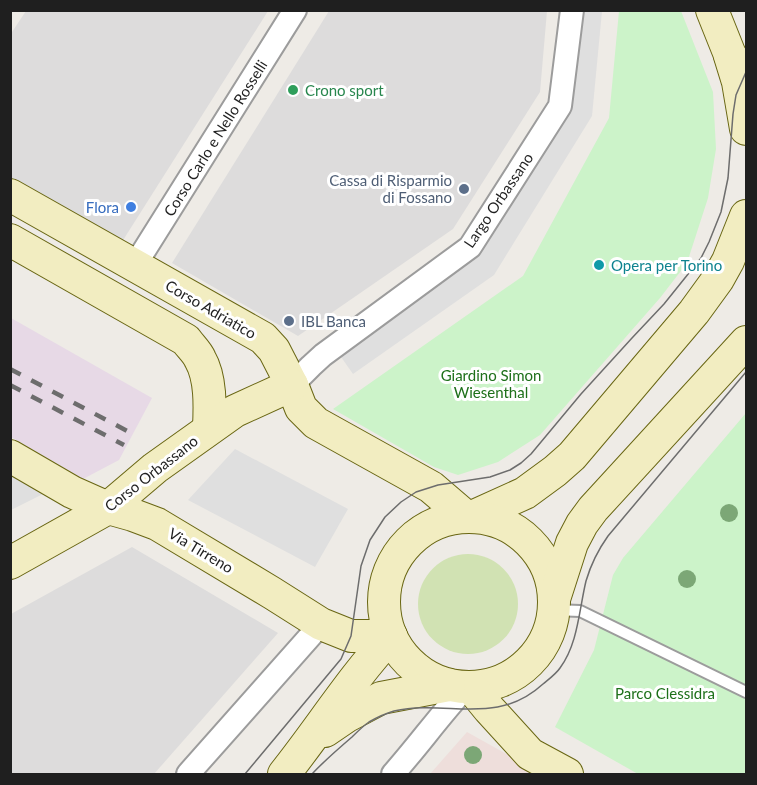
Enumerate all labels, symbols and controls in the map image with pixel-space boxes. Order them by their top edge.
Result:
street label: Corso Carlo e Nello Rosselli [159,57,271,219]
place label: Crono sport [305,81,384,99]
marker: Crono sport [286,83,300,97]
street label: Largo Orbassano [460,149,536,251]
place label: Cassa di Risparmio di Fossano [329,171,452,206]
marker: Cassa di Risparmio di Fossano [457,182,471,196]
place label: Flora [86,198,119,216]
marker: Flora [124,200,138,214]
place label: Opera per Torino [611,256,722,274]
marker: Opera per Torino [592,258,606,272]
street label: Corso Adriatico [162,276,260,342]
place label: IBL Banca [301,312,366,330]
marker: IBL Banca [282,314,296,328]
park label: Giardino Simon Wiesenthal [441,366,541,401]
street label: Corso Orbassano [101,431,201,515]
street label: Via Tirreno [165,524,237,576]
park label: Parco Clessidra [615,684,715,702]

